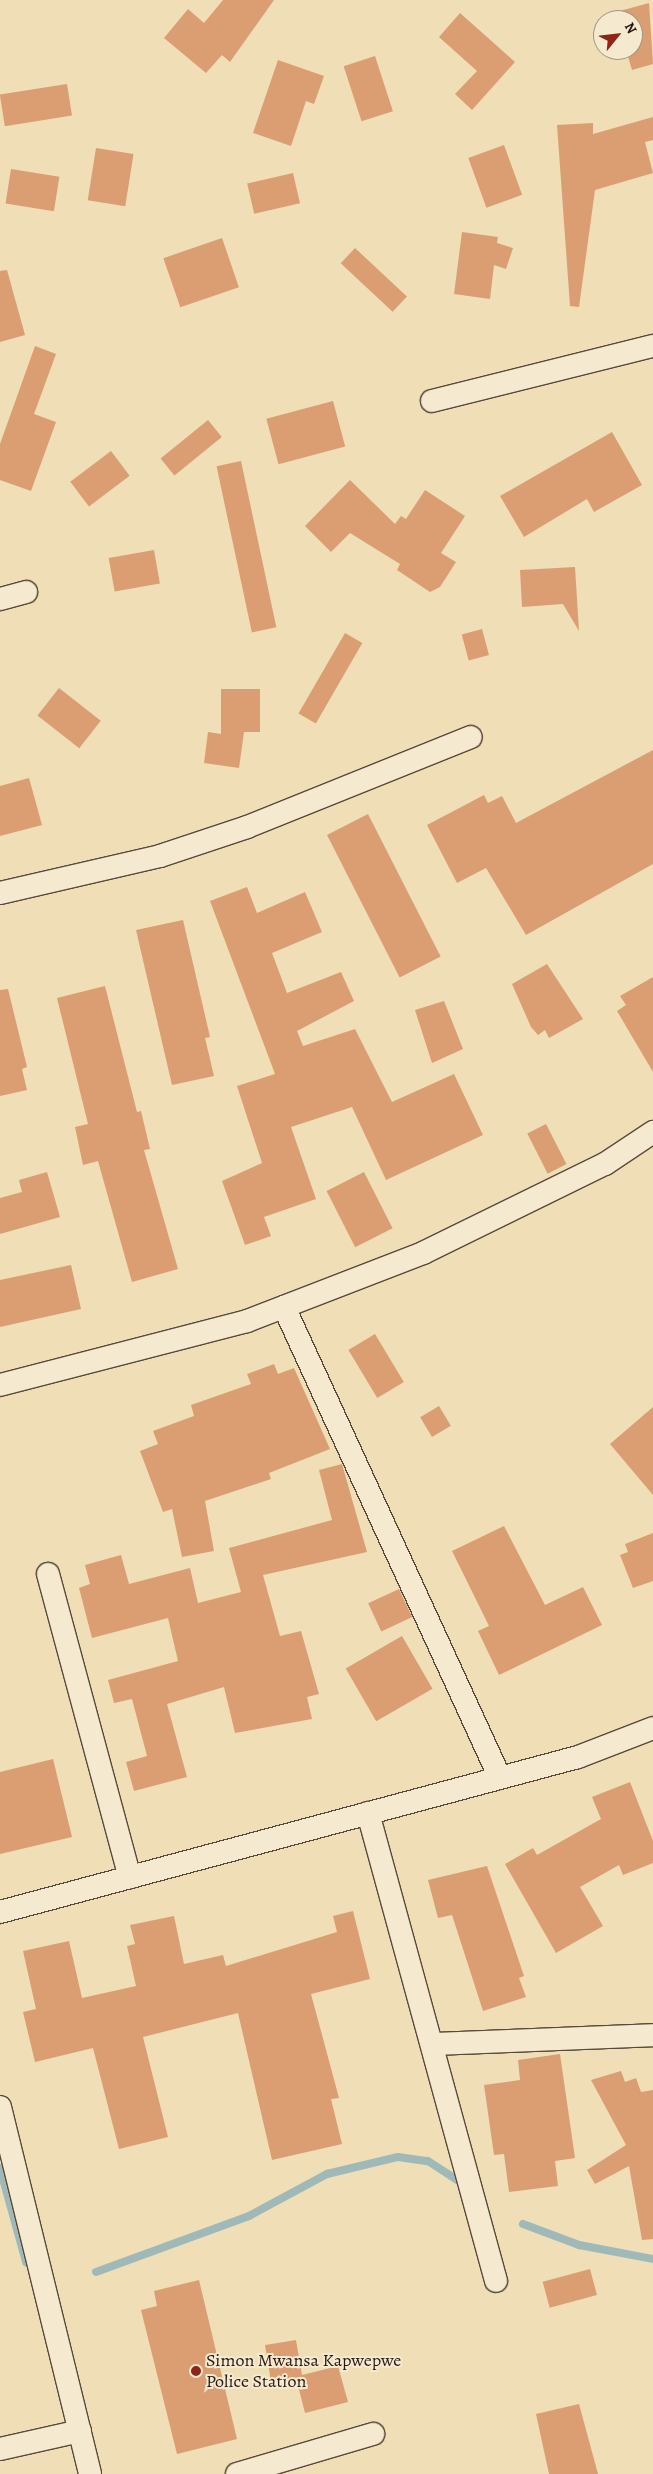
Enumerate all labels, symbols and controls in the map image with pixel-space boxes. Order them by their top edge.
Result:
north arrow [593,10,643,60]
text: N [620,19,641,37]
place label: Simon Mwansa Kapwepwe Police Station [206,2350,401,2392]
marker: Simon Mwansa Kapwepwe Police Station [190,2365,202,2377]

